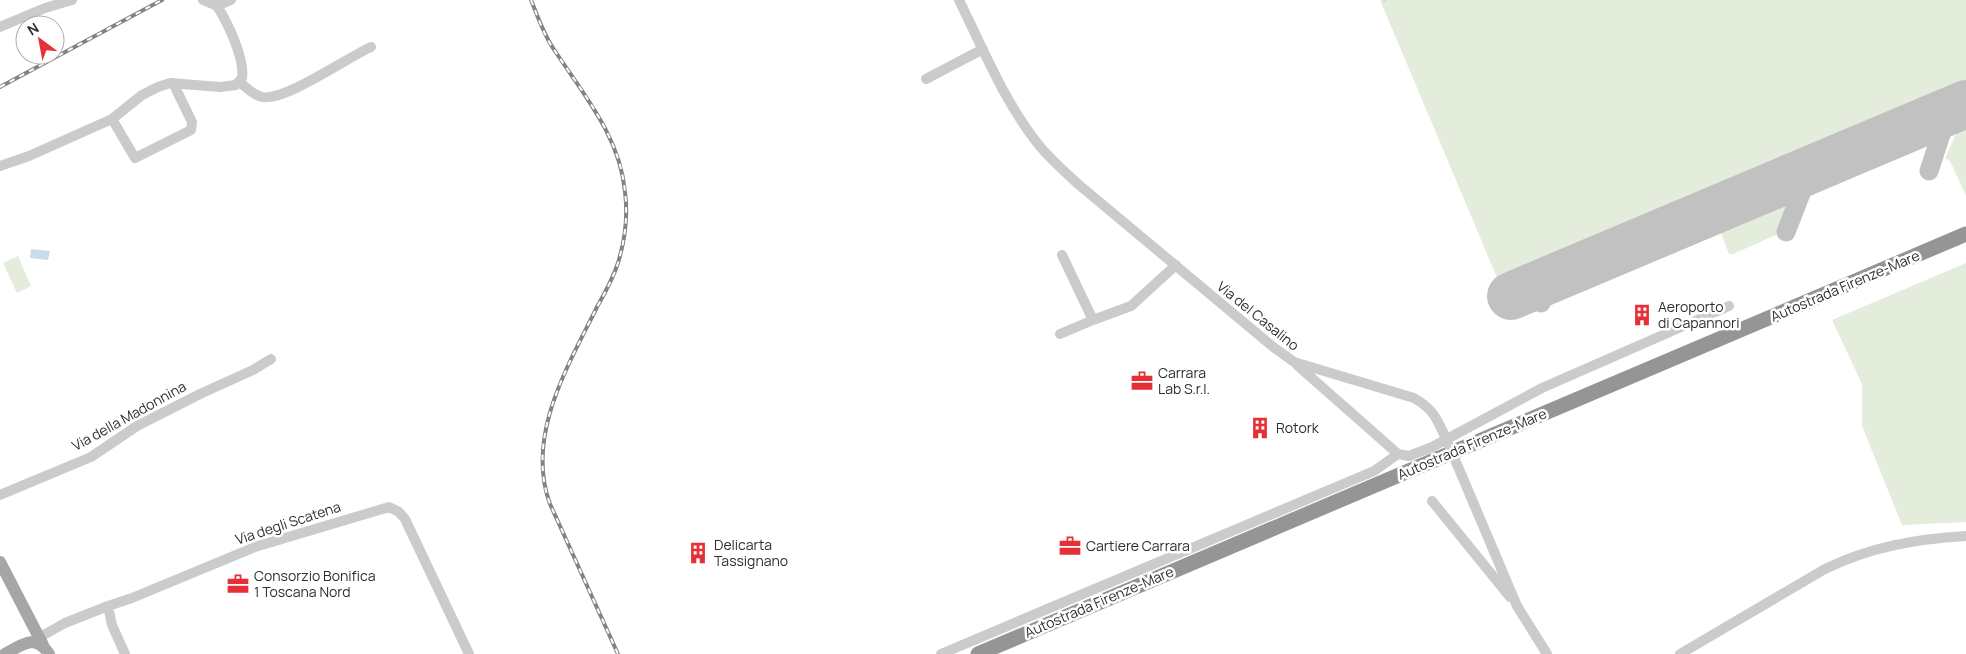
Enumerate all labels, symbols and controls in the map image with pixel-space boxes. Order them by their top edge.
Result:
north arrow [15,15,65,65]
text: N [24,18,42,39]
street label: Autostrada Firenze-Mare [1767,246,1922,326]
street label: Via del Casalino [1213,277,1303,355]
place label: Aeroporto di Capannori [1658,297,1739,332]
building icon: Aeroporto di Capannori [1629,302,1655,328]
place label: Carrara Lab S.r.l. [1158,363,1210,398]
office icon: Carrara Lab S.r.l. [1129,368,1155,394]
street label: Via della Madonnina [68,376,189,455]
street label: Autostrada Firenze-Mare [1394,404,1549,484]
building icon: Rotork [1247,415,1273,441]
place label: Rotork [1276,418,1320,437]
street label: Via degli Scatena [233,497,343,548]
office icon: Cartiere Carrara [1057,533,1083,559]
place label: Delicarta Tassignano [714,535,788,570]
place label: Cartiere Carrara [1086,536,1190,555]
building icon: Delicarta Tassignano [685,540,711,566]
street label: Autostrada Firenze-Mare [1021,562,1176,642]
place label: Consorzio Bonifica 1 Toscana Nord [254,566,375,601]
office icon: Consorzio Bonifica 1 Toscana Nord [225,571,251,597]

